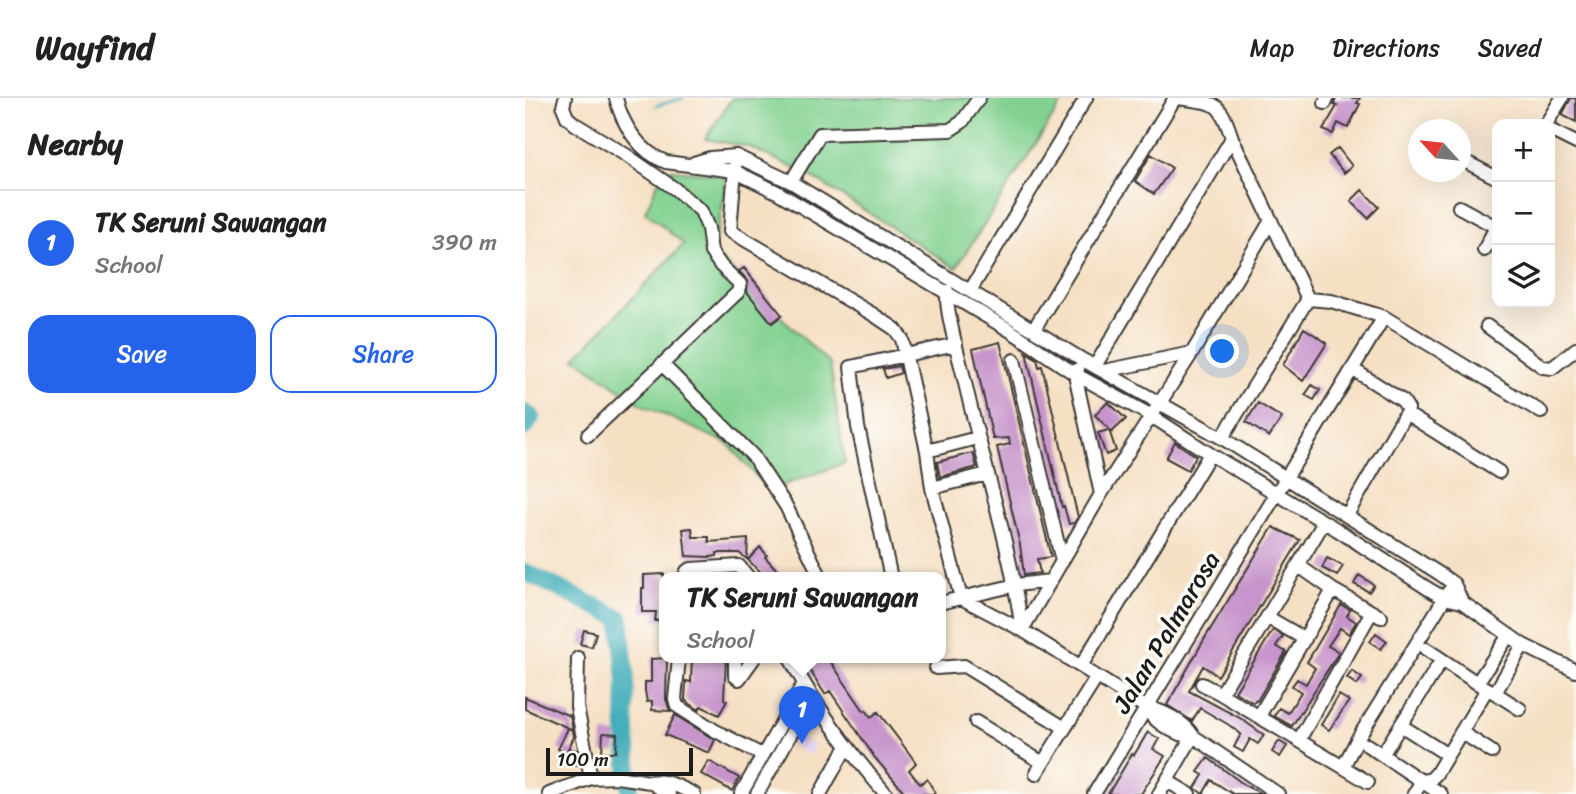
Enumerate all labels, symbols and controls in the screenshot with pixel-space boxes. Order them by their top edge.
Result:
text: Wayfind [35,19,154,77]
text: Map [1250,27,1294,69]
text: Directions [1332,27,1440,69]
text: Saved [1478,27,1541,69]
text: Nearby [28,117,123,171]
north arrow [1408,119,1471,182]
map controls [1492,119,1555,308]
button: + [1492,119,1555,182]
button: − [1492,182,1555,245]
text: TK Seruni Sawangan [95,199,327,245]
text: 1 [46,222,56,263]
text: 390 m [432,222,497,263]
text: School [95,245,163,286]
button: layers [1492,245,1555,308]
button: Save [28,315,256,393]
button: Share [270,315,497,393]
your location [1205,334,1239,368]
street label: Jalan Palmarosa [1099,542,1233,723]
popup [659,572,946,663]
text: TK Seruni Sawangan [687,574,918,620]
text: School [687,620,755,661]
pin: 1 [779,686,825,744]
text: 100 m [557,743,609,776]
scale bar [546,745,693,777]

